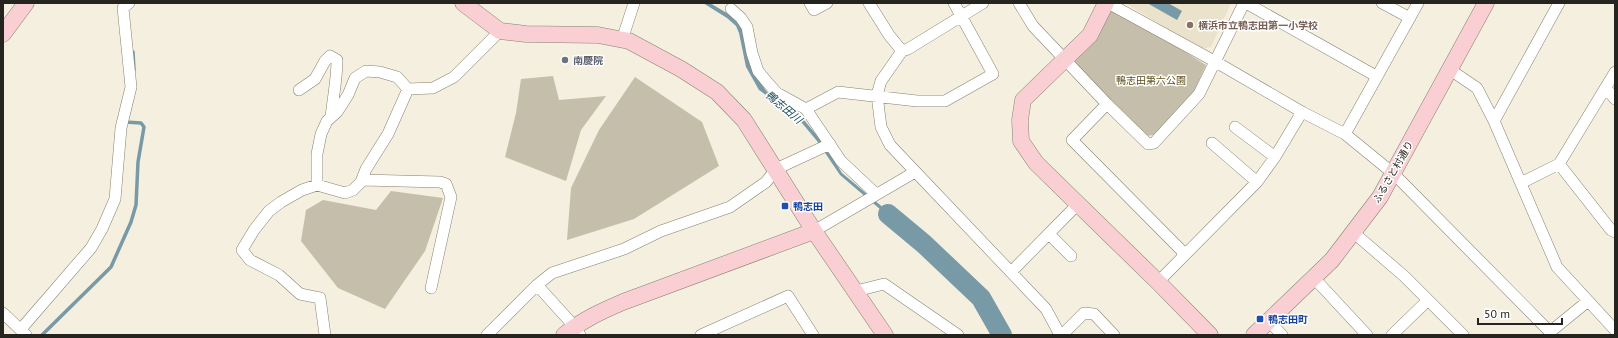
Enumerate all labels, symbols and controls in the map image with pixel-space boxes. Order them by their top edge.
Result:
place label: 横浜市立鴨志田第一小学校 [1198,19,1318,32]
marker: 横浜市立鴨志田第一小学校 [1185,20,1195,30]
place label: 南慶院 [573,54,603,67]
marker: 南慶院 [560,55,570,65]
park label: 鴨志田第六公園 [1116,74,1186,87]
water label: 鴨志田川 [763,87,806,127]
street label: ふるさと村通り [1370,138,1416,206]
place label: 鴨志田 [793,200,823,213]
marker: 鴨志田 [780,201,790,211]
scale bar [1478,300,1562,326]
text: 50 m [1484,306,1510,321]
place label: 鴨志田町 [1268,313,1308,326]
marker: 鴨志田町 [1255,314,1265,324]

